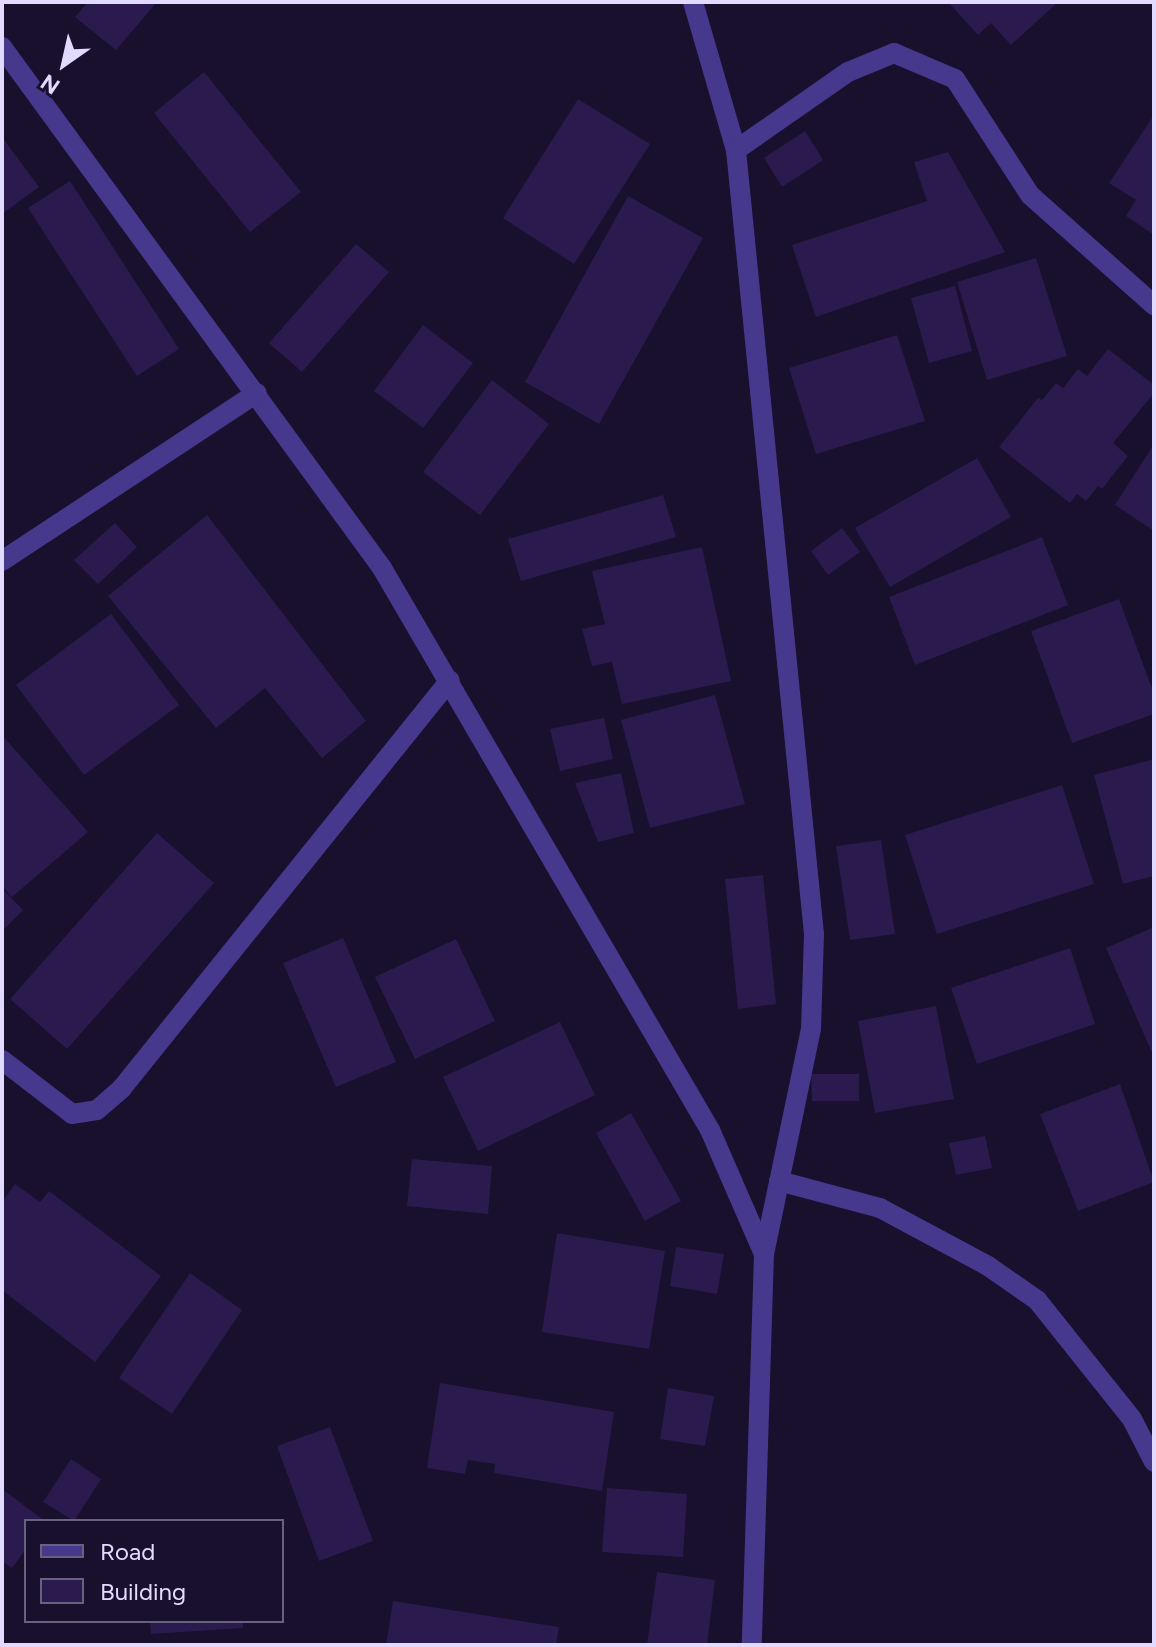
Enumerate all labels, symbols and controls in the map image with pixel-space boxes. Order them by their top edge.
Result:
north arrow [24,24,104,104]
text: N [36,68,65,100]
legend [24,1519,284,1623]
text: Road [100,1537,155,1566]
text: Building [100,1577,186,1606]

